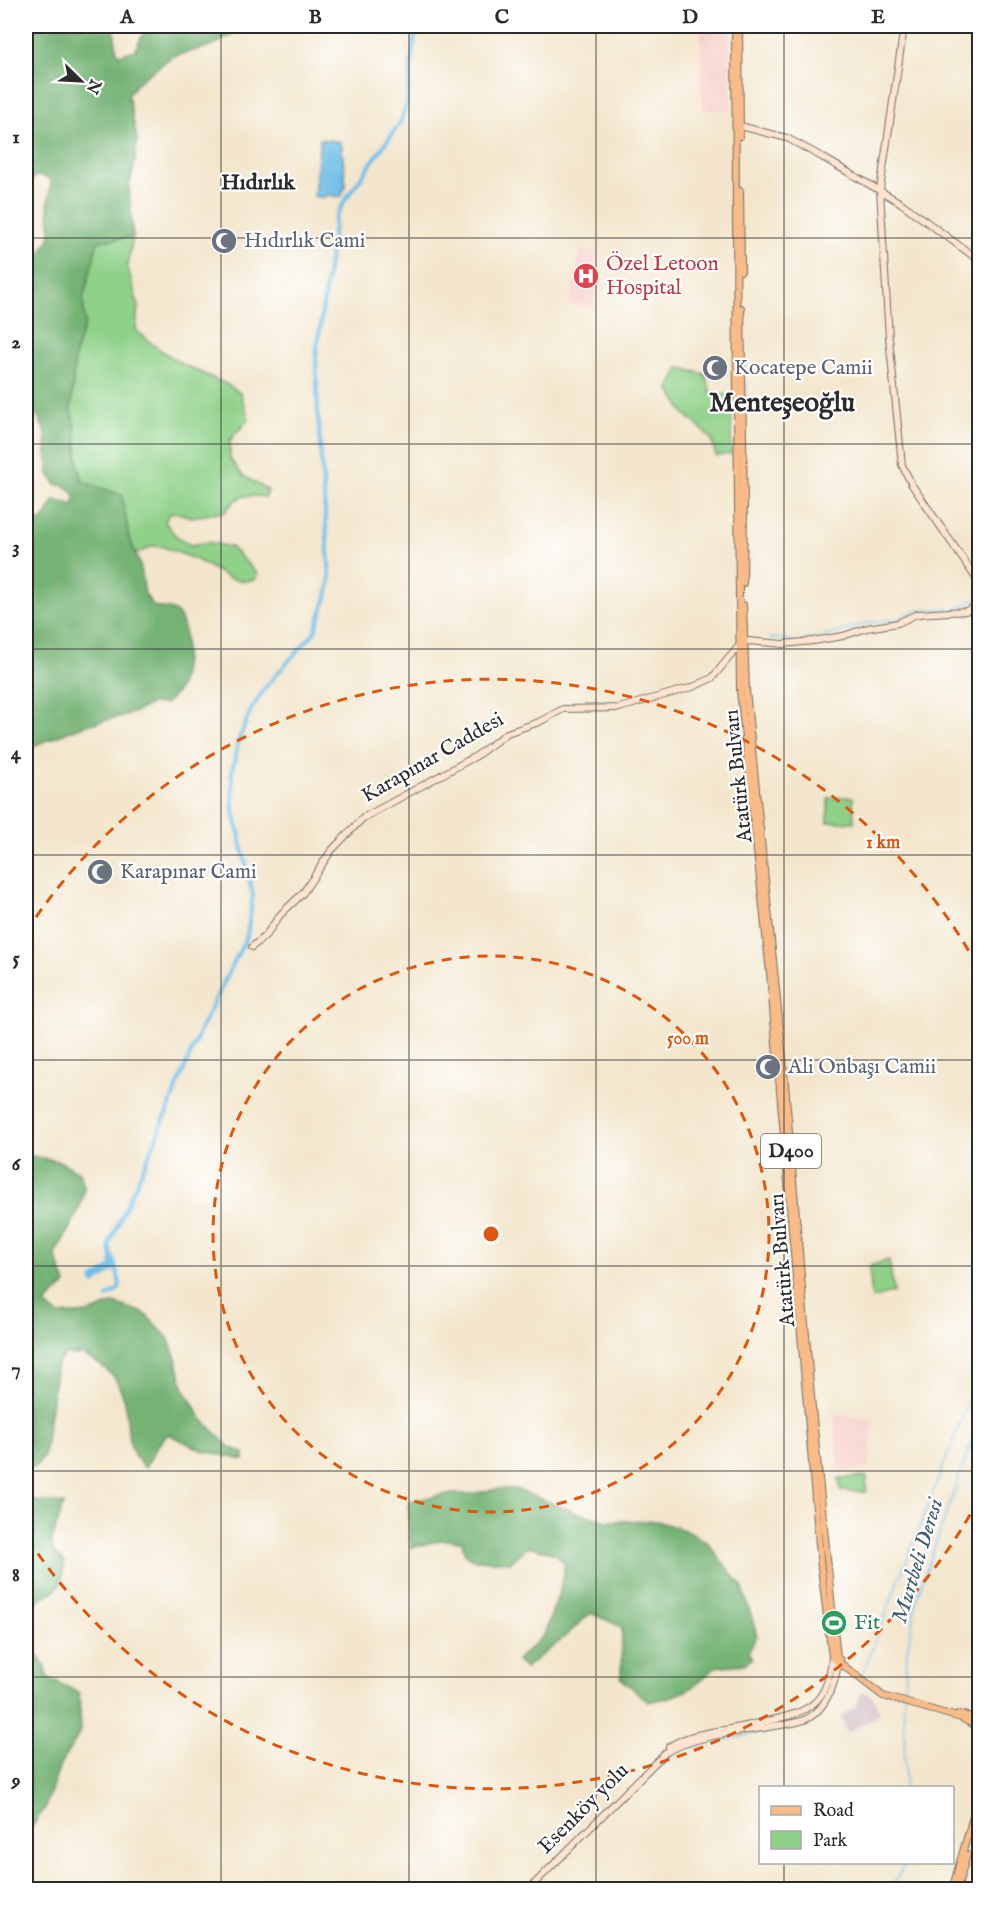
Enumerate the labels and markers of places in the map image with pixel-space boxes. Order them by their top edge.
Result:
mosque icon: Hıdırlık Cami [209,226,239,256]
place label: Hıdırlık Cami [244,228,365,255]
place label: Özel Letoon Hospital [606,251,719,302]
hospital icon: Özel Letoon Hospital [571,261,601,291]
mosque icon: Kocatepe Camii [700,353,730,383]
place label: Kocatepe Camii [734,355,873,382]
mosque icon: Karapınar Cami [85,857,115,887]
place label: Karapınar Cami [120,859,257,886]
mosque icon: Ali Onbaşı Camii [753,1052,783,1082]
place label: Ali Onbaşı Camii [787,1054,936,1081]
centre of rings [481,1224,501,1244]
sports icon: Fit [819,1608,849,1638]
place label: Fit [854,1610,880,1637]

